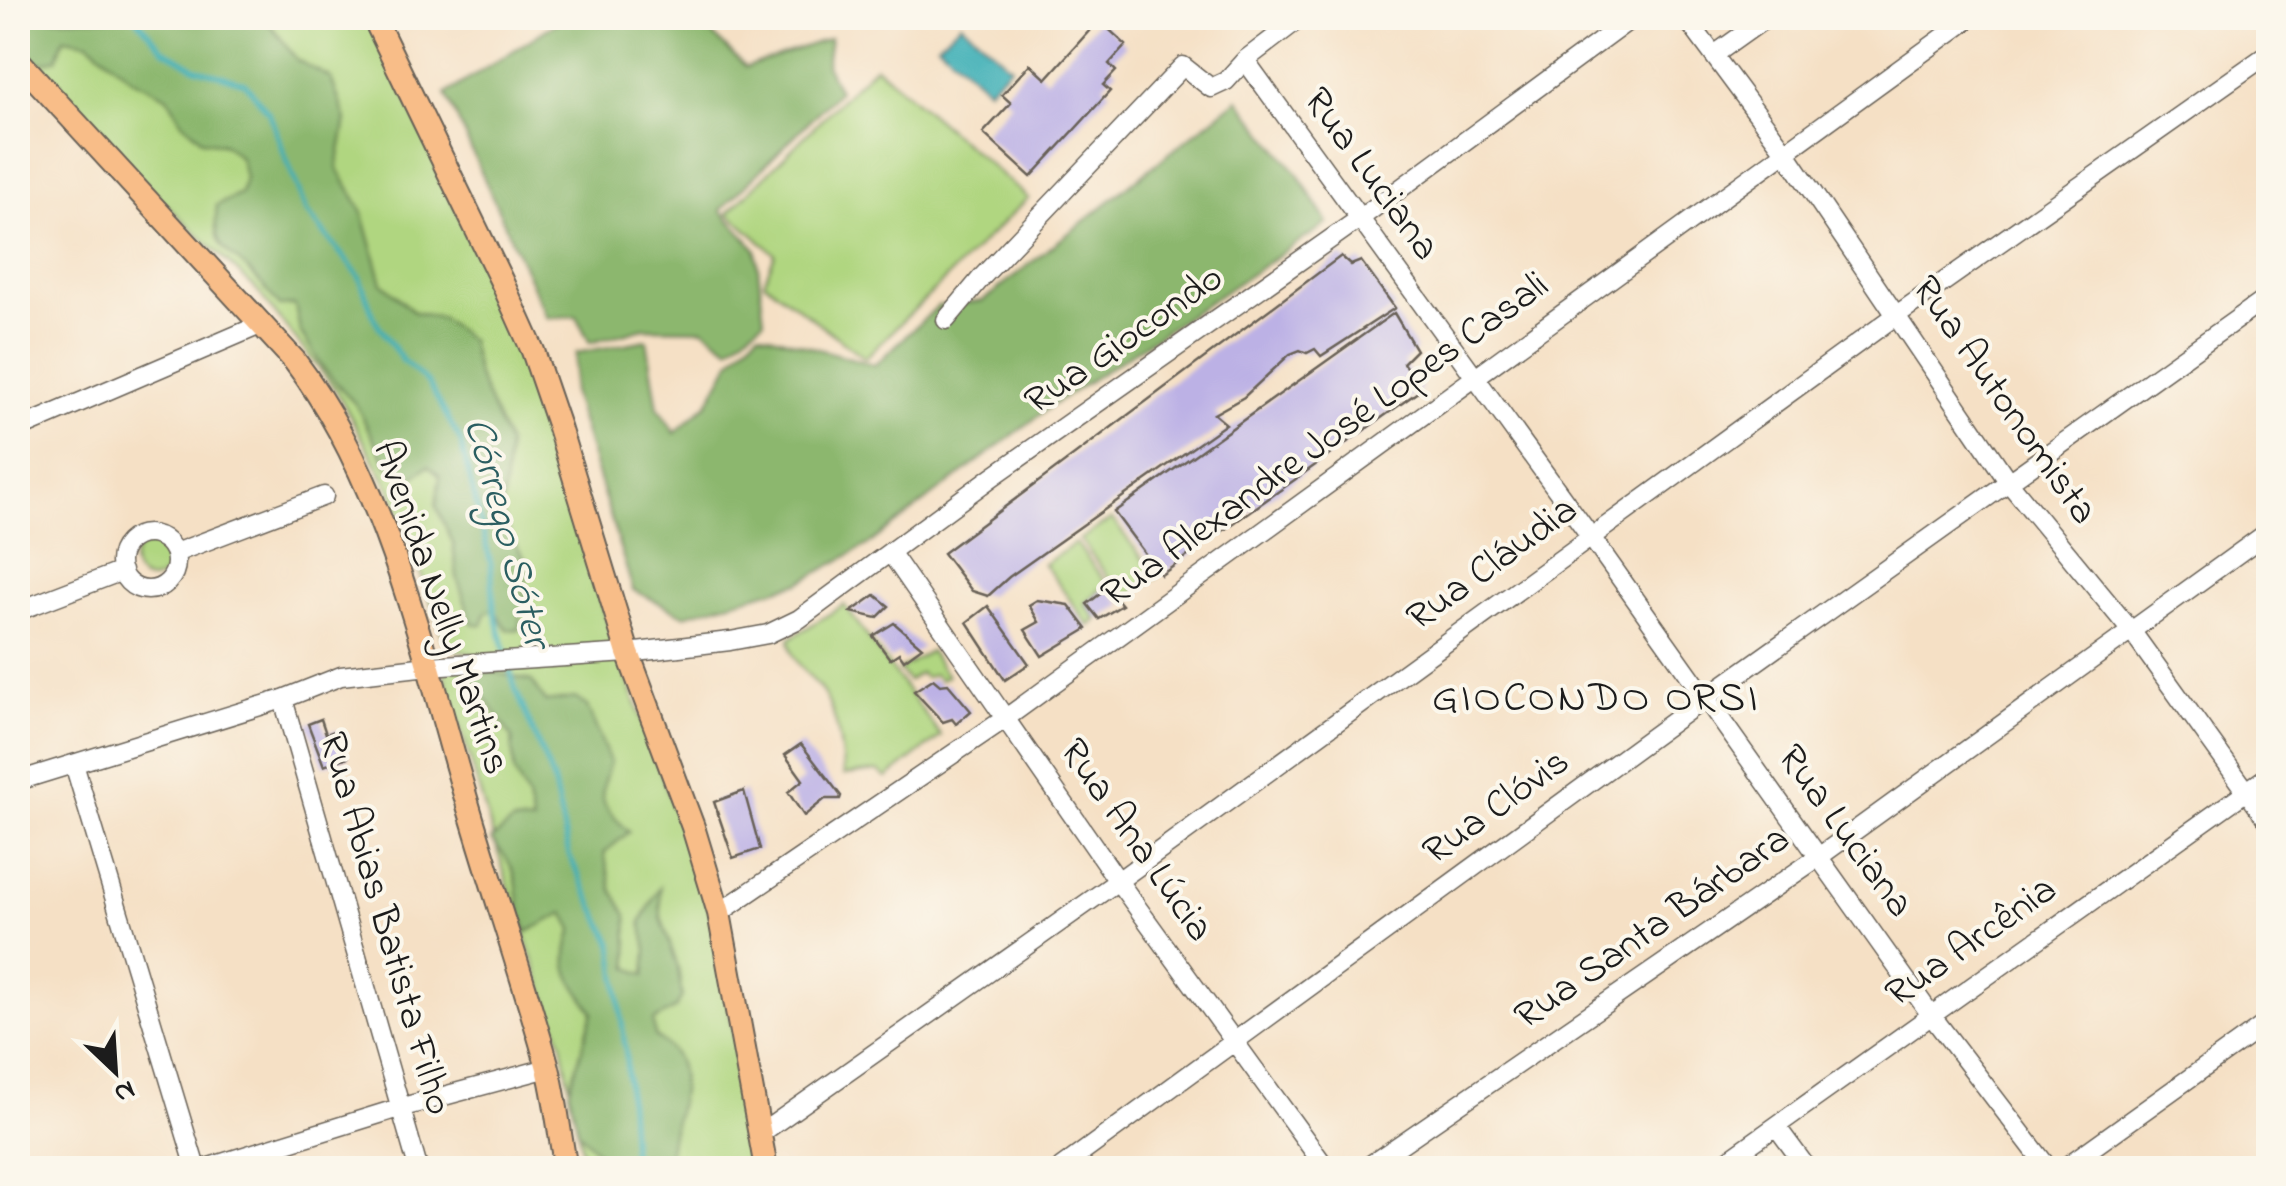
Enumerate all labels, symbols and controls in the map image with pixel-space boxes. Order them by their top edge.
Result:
street label: Rua Luciana [1287,76,1453,274]
street label: Rua Giocondo [1013,251,1237,431]
street label: Rua Alexandre José Lopes Casali [1090,258,1562,624]
street label: Rua Autonomista [1895,264,2111,538]
water label: Córrego Sóter [445,411,567,660]
street label: Avenida Nelly Martins [355,433,525,783]
street label: Rua Cláudia [1395,483,1591,647]
district label: GIOCONDO ORSI [1432,669,1760,730]
street label: Rua Abias Batista Filho [301,726,467,1122]
street label: Rua Ana Lúcia [1043,727,1227,955]
street label: Rua Luciana [1761,733,1927,931]
street label: Rua Clóvis [1411,734,1583,882]
street label: Rua Santa Bárbara [1503,812,1803,1046]
street label: Rua Arcênia [1874,862,2070,1024]
north arrow [65,1021,165,1121]
text: N [107,1068,141,1113]

